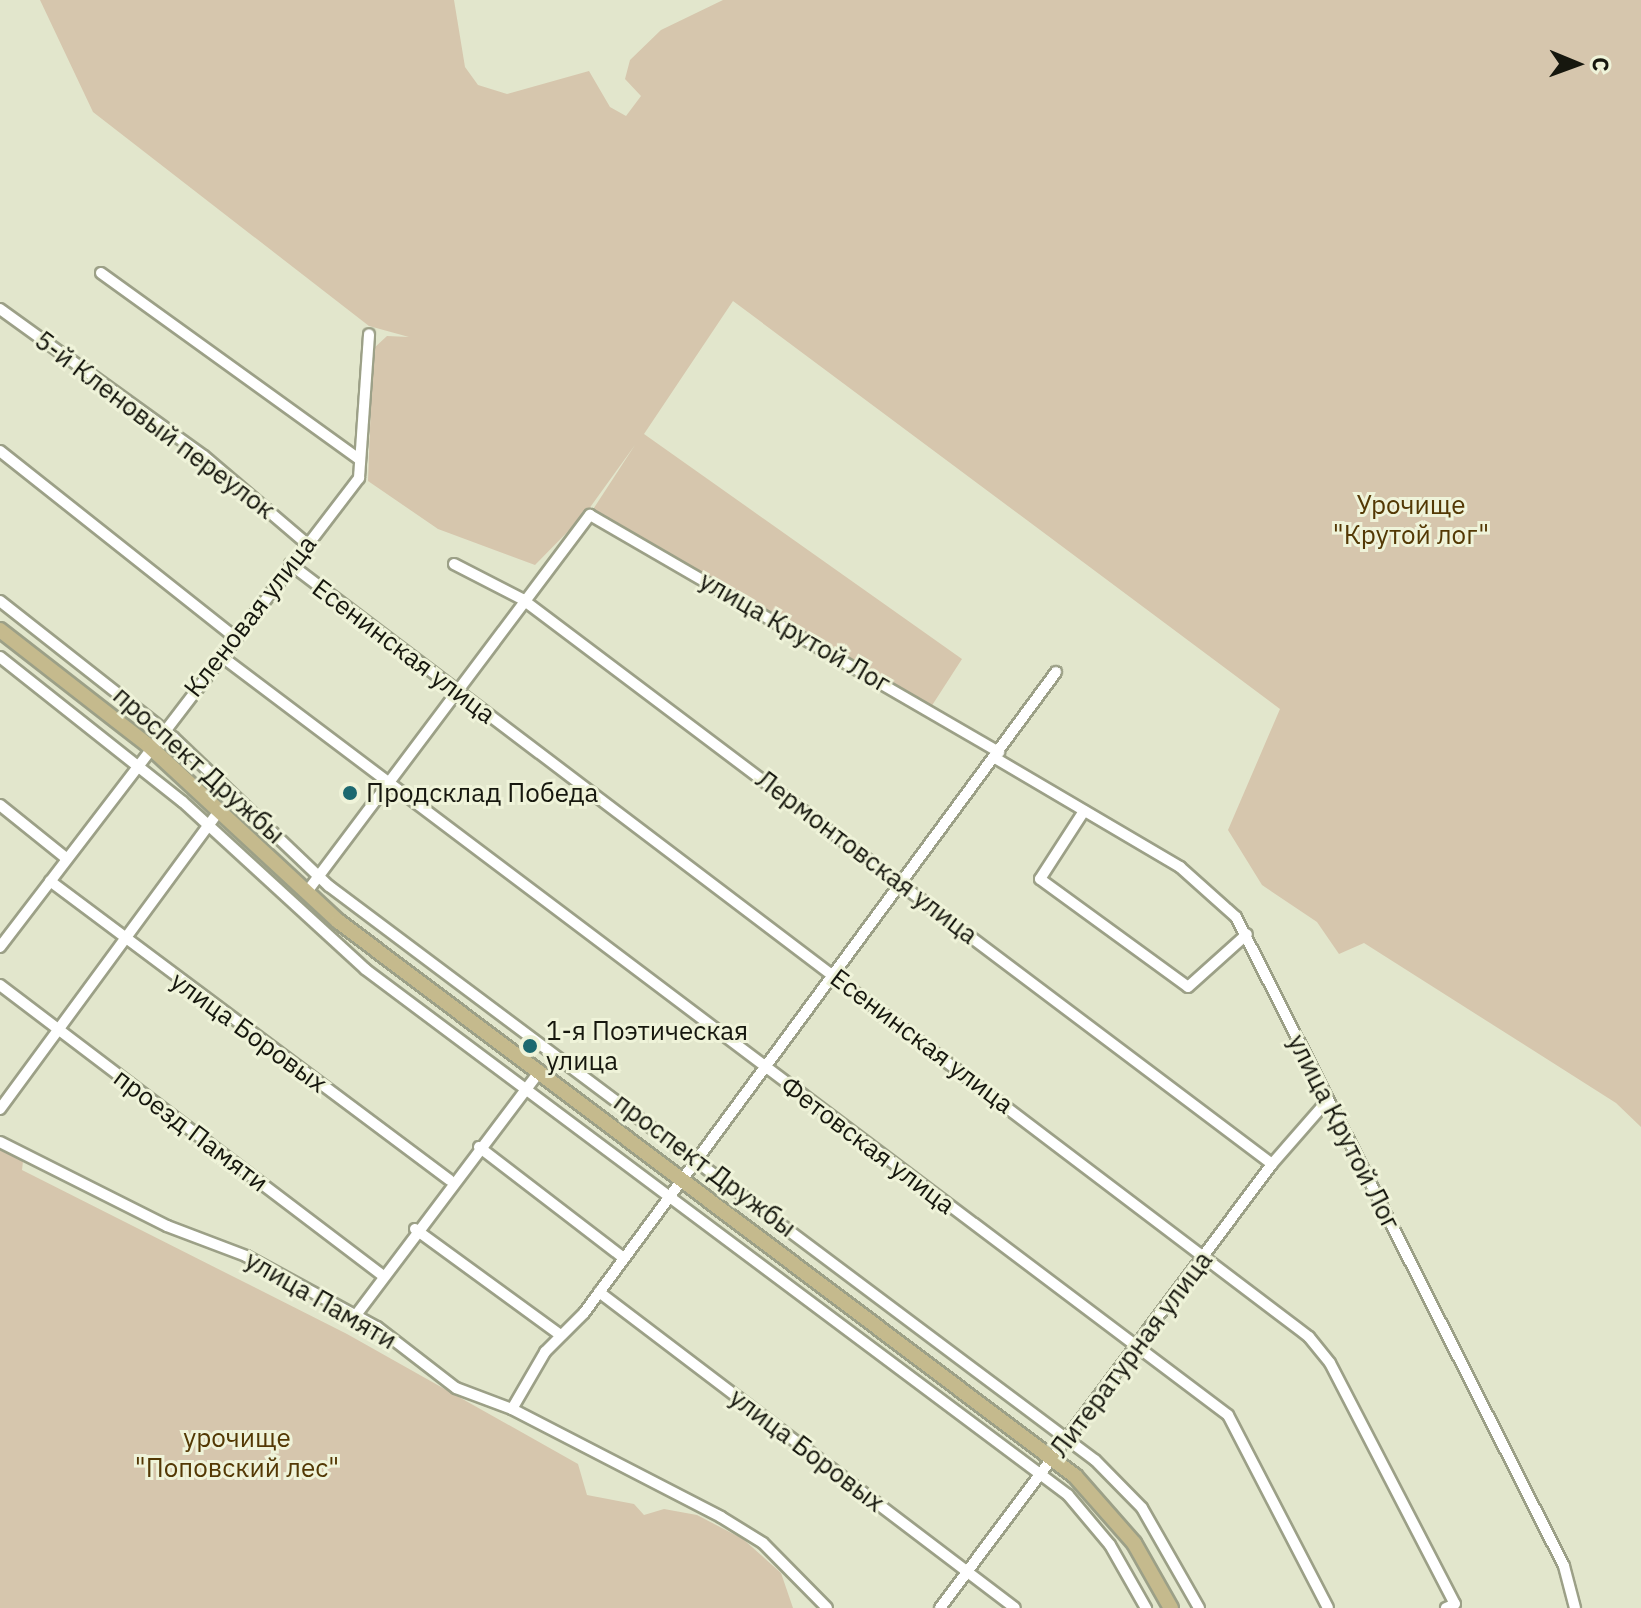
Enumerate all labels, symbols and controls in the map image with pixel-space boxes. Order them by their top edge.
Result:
north arrow [1537,24,1617,104]
text: С [1587,57,1616,72]
street label: 5-й Кленовый переулок [29,324,281,526]
park label: Урочище "Крутой лог" [1333,489,1489,550]
street label: Кленовая улица [177,529,323,703]
street label: улица Крутой Лог [694,565,896,699]
street label: Есенинская улица [306,572,502,730]
street label: проспект Дружбы [107,680,291,850]
street label: Лермонтовская улица [750,764,984,950]
place label: Продсклад Победа [366,777,598,809]
marker: Продсклад Победа [341,784,359,802]
street label: Есенинская улица [824,962,1020,1120]
street label: улица Боровых [165,965,333,1099]
place label: 1-я Поэтическая улица [546,1015,748,1076]
street label: улица Крутой Лог [1281,1029,1407,1235]
marker: 1-я Поэтическая улица [521,1037,539,1055]
street label: проезд Памяти [108,1062,274,1198]
street label: Фетовская улица [775,1069,961,1221]
street label: проспект Дружбы [608,1086,802,1244]
street label: улица Памяти [240,1244,402,1356]
street label: Литературная улица [1043,1245,1219,1463]
street label: улица Боровых [724,1382,890,1518]
park label: урочище "Поповский лес" [135,1422,339,1484]

